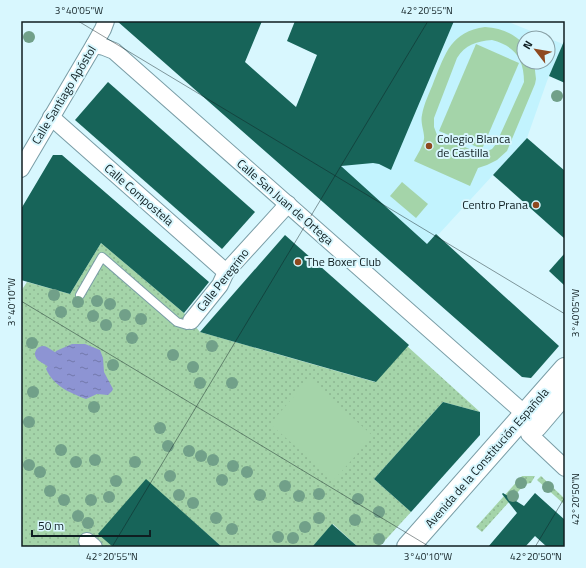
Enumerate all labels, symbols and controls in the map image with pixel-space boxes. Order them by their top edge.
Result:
text: 3°40'05"W [55,3,103,18]
text: 42°20'55"N [401,3,453,18]
north arrow [516,30,556,70]
text: N [519,37,536,52]
street label: Calle Santiago Apóstol [26,42,101,148]
place label: Colegio Blanca de Castilla [437,129,510,162]
marker: Colegio Blanca de Castilla [424,141,434,151]
street label: Calle San Juan de Ortega [233,154,338,249]
street label: Calle Compostela [100,159,178,230]
place label: Centro Prana [462,195,528,214]
marker: Centro Prana [531,200,541,210]
street label: Calle Peregrino [192,244,253,315]
place label: The Boxer Club [306,252,381,271]
marker: The Boxer Club [293,257,303,267]
text: 3°40'10"W [4,278,19,326]
text: 3°40'05"W [568,289,583,337]
street label: Avenida de la Constitución Española [420,383,553,532]
text: 42°20'50"N [568,473,583,525]
scale bar [32,512,150,538]
text: 50 m [38,516,64,535]
text: 42°20'55"N [86,549,138,564]
text: 3°40'10"W [404,549,452,564]
text: 42°20'50"N [510,549,562,564]

